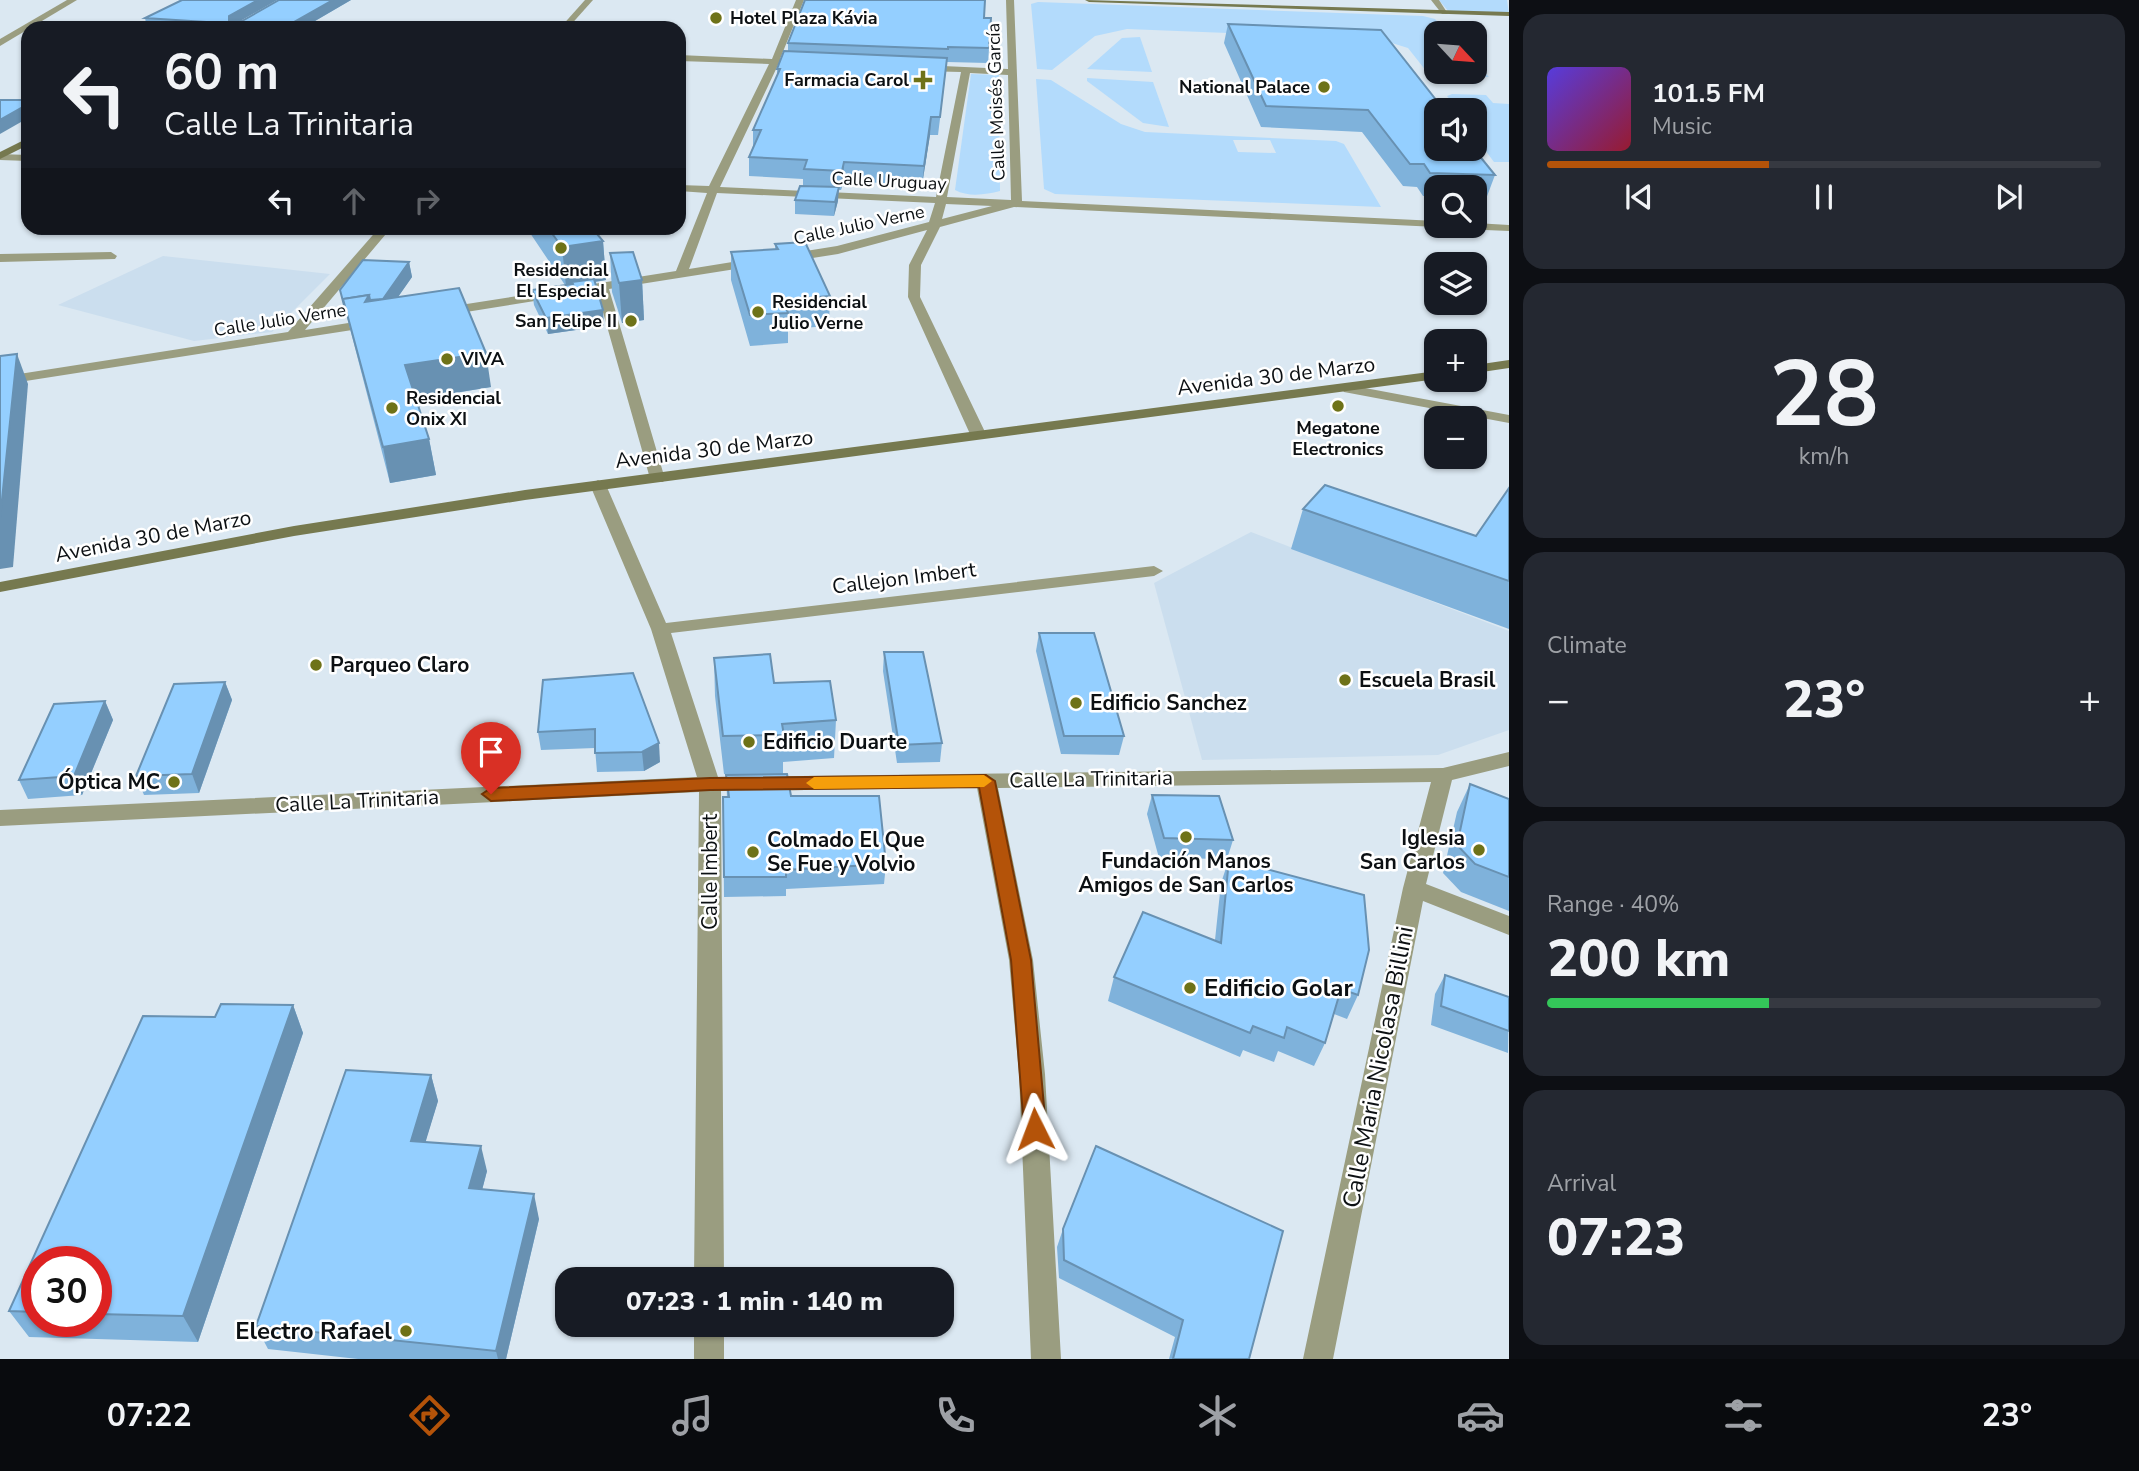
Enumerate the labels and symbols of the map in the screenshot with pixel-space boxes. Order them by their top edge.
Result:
place label: Hotel Plaza Kávia [730,6,877,30]
marker: Hotel Plaza Kávia [708,10,724,26]
north arrow [1424,21,1488,84]
street label: Calle Moisés García [981,23,1011,181]
place label: Farmacia Carol [784,68,909,92]
marker: Farmacia Carol [915,72,931,88]
place label: National Palace [1179,75,1310,99]
marker: National Palace [1316,79,1332,95]
street label: Calle Uruguay [831,166,948,196]
street label: Calle Julio Verne [791,199,927,251]
marker: Residencial El Especial [553,240,569,256]
place label: Residencial El Especial [513,258,609,303]
place label: Residencial Julio Verne [771,290,867,335]
street label: Calle Julio Verne [212,298,348,342]
marker: Residencial Julio Verne [750,304,766,320]
place label: San Felipe II [515,309,617,333]
marker: San Felipe II [623,313,639,329]
place label: VIVA [460,347,505,371]
street label: Avenida 30 de Marzo [1175,350,1377,402]
marker: VIVA [439,351,455,367]
place label: Residencial Onix XI [406,386,501,431]
marker: Megatone Electronics [1330,398,1346,414]
marker: Residencial Onix XI [384,400,400,416]
place label: Megatone Electronics [1292,416,1384,461]
street label: Avenida 30 de Marzo [613,423,815,475]
street label: Avenida 30 de Marzo [52,503,254,569]
street label: Callejon Imbert [831,555,978,601]
place label: Parqueo Claro [330,651,469,679]
marker: Parqueo Claro [308,657,324,673]
place label: Escuela Brasil [1359,666,1496,694]
marker: Escuela Brasil [1337,672,1353,688]
place label: Edificio Sanchez [1090,689,1247,717]
marker: Edificio Sanchez [1068,695,1084,711]
pin [461,722,521,794]
place label: Edificio Duarte [763,728,907,756]
marker: Edificio Duarte [741,734,757,750]
street label: Calle La Trinitaria [1009,764,1173,794]
place label: Óptica MC [58,768,160,796]
marker: Óptica MC [166,774,182,790]
street label: Calle La Trinitaria [274,783,440,819]
street label: Calle Imbert [696,813,724,930]
place label: Iglesia San Carlos [1360,824,1465,876]
place label: Colmado El Que Se Fue y Volvio [767,826,925,878]
marker: Fundación Manos Amigos de San Carlos [1178,829,1194,845]
marker: Iglesia San Carlos [1471,842,1487,858]
marker: Colmado El Que Se Fue y Volvio [745,844,761,860]
place label: Fundación Manos Amigos de San Carlos [1079,847,1293,899]
street label: Calle Maria Nicolasa Billini [1335,923,1421,1211]
place label: Edificio Golar [1204,972,1353,1004]
marker: Edificio Golar [1182,980,1198,996]
position arrow [998,1092,1072,1166]
speed limit sign: 30 [21,1246,112,1337]
place label: Electro Rafael [235,1315,392,1347]
marker: Electro Rafael [398,1323,414,1339]

